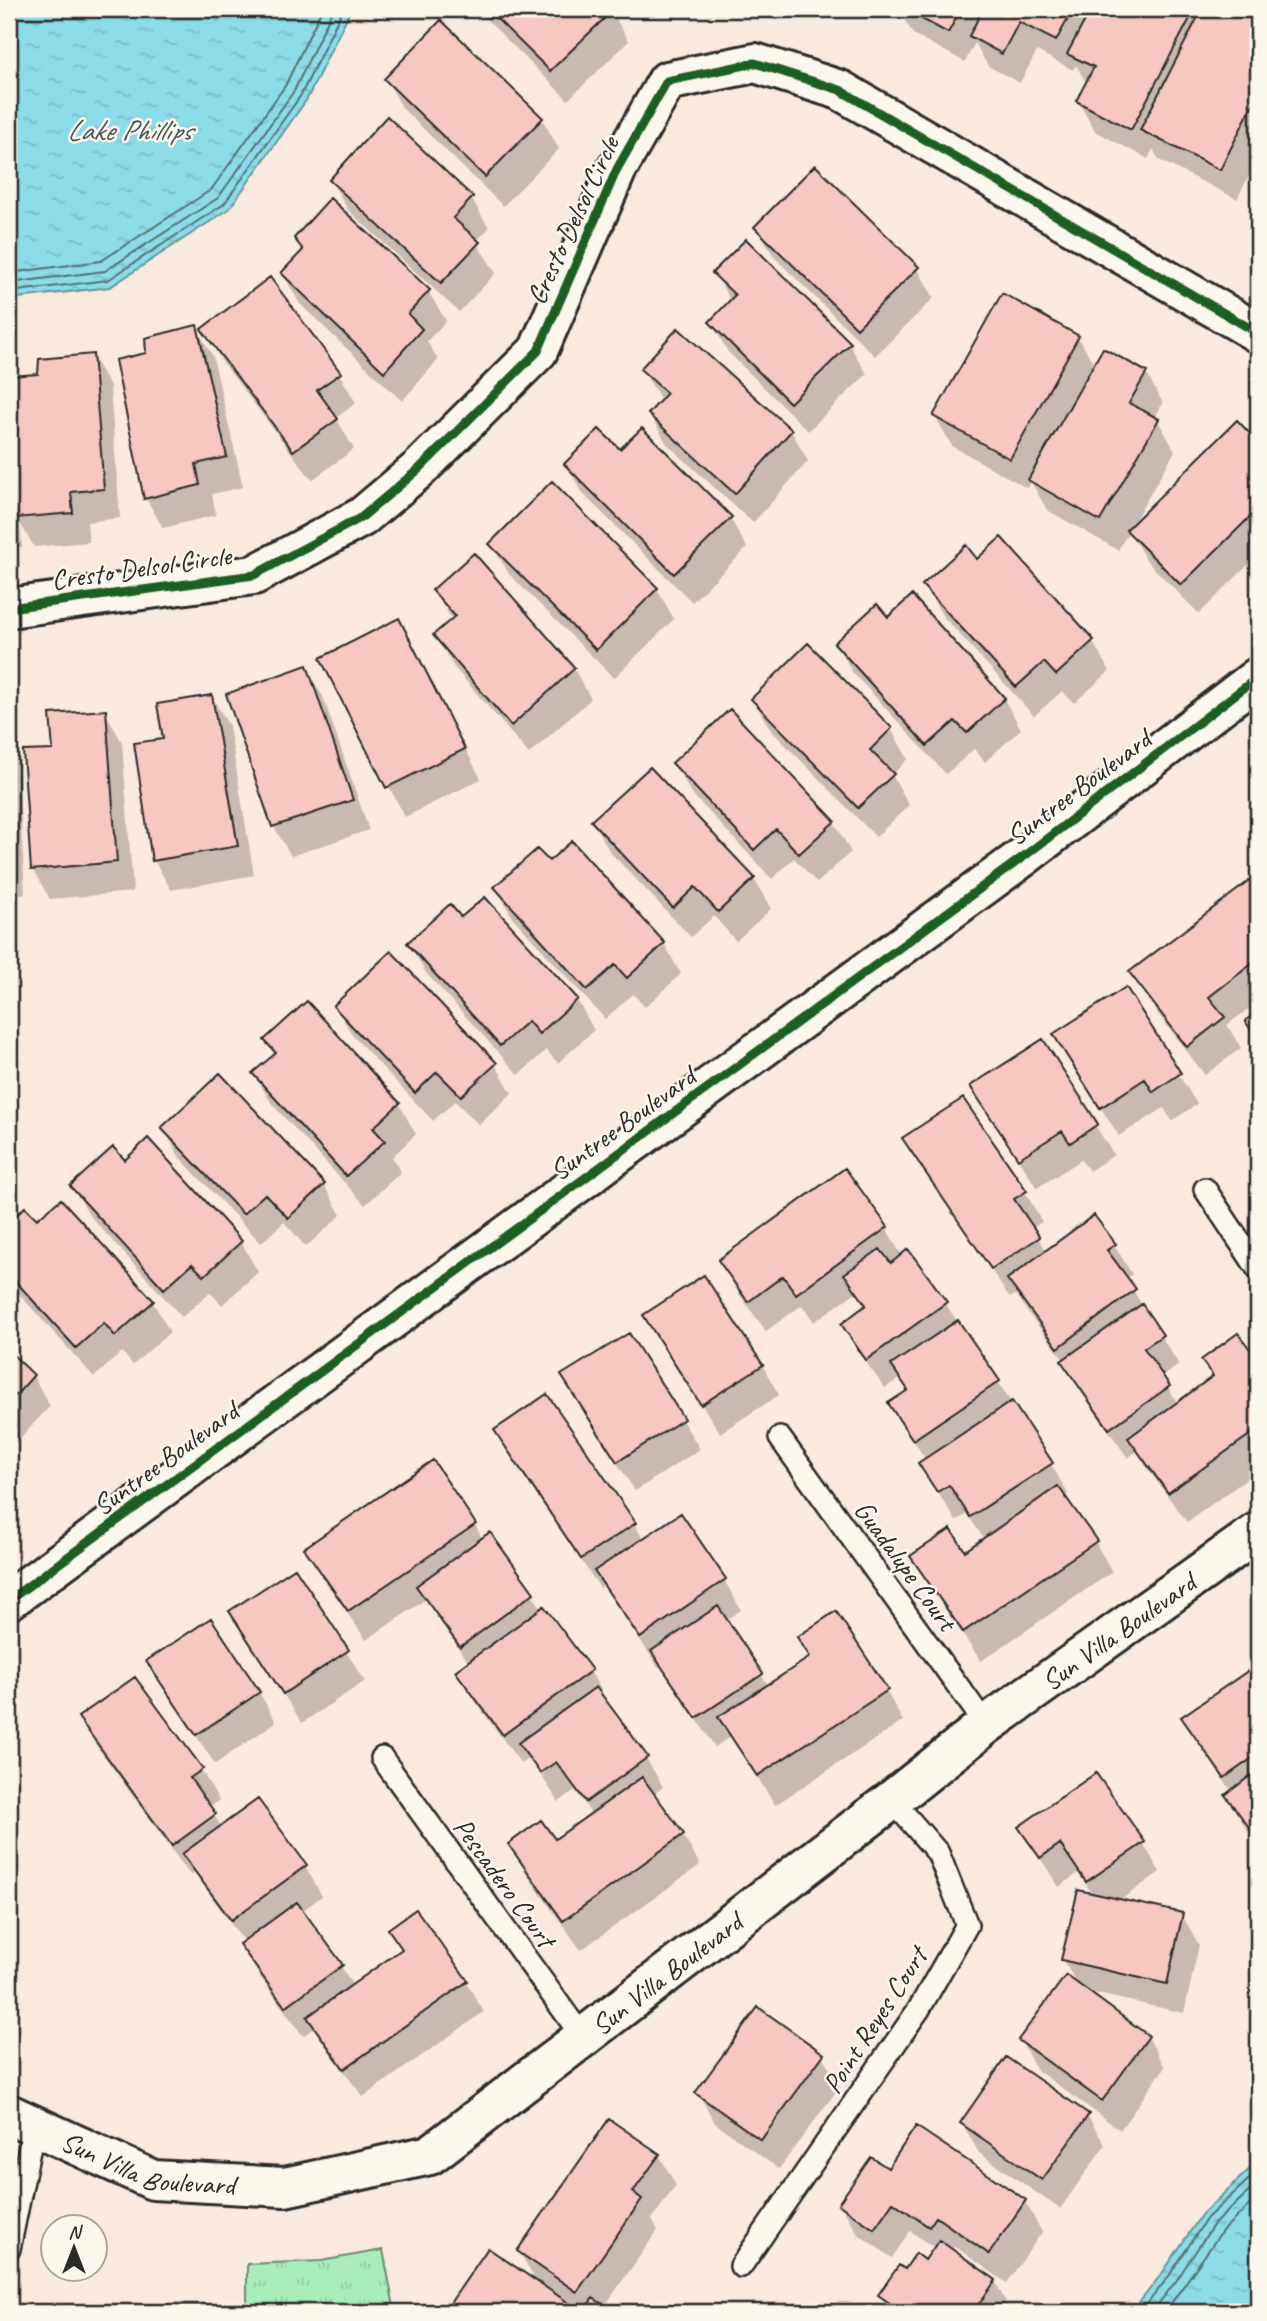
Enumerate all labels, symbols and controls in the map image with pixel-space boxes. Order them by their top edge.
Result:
water label: Lake Phillips [67,111,196,149]
street label: Cresto Delsol Circle [518,129,627,310]
street label: Cresto Delsol Circle [49,537,235,597]
street label: Suntree Boulevard [999,719,1161,853]
street label: Suntree Boulevard [543,1056,705,1188]
street label: Suntree Boulevard [86,1391,248,1523]
street label: Guadalupe Court [847,1493,966,1639]
street label: Sun Villa Boulevard [1035,1563,1205,1698]
street label: Pescadero Court [446,1811,566,1957]
street label: Sun Villa Boulevard [584,1903,752,2043]
street label: Point Reyes Court [814,1938,937,2100]
street label: Sun Villa Boulevard [56,2123,240,2203]
north arrow [38,2212,108,2282]
text: N [68,2220,83,2244]

